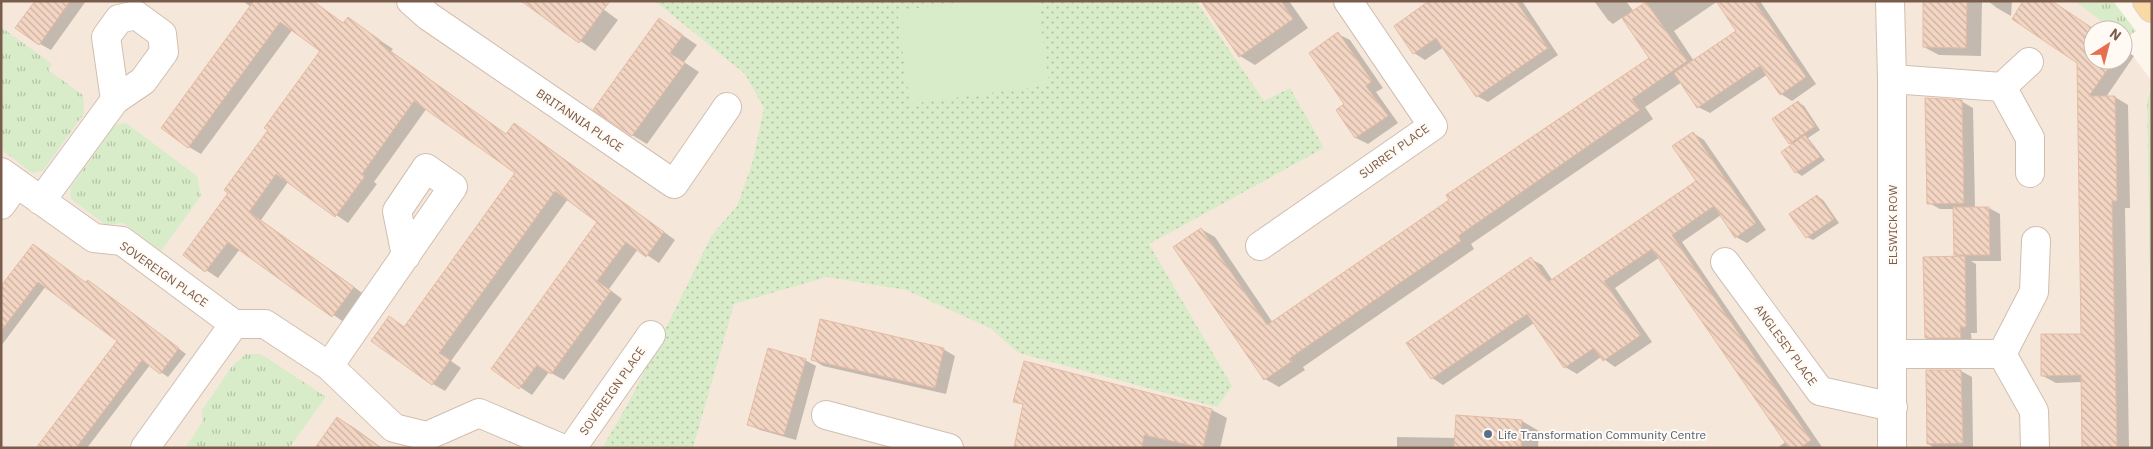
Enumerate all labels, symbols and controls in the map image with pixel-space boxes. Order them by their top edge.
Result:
north arrow [2083,20,2133,70]
text: N [2106,24,2125,45]
street label: BRITANNIA PLACE [534,85,626,155]
street label: SURREY PLACE [1356,121,1432,181]
street label: ELSWICK ROW [1885,185,1900,265]
street label: SOVEREIGN PLACE [117,238,211,310]
street label: ANGLESEY PLACE [1752,301,1820,389]
street label: SOVEREIGN PLACE [576,344,648,438]
place label: Life Transformation Community Centre [1498,427,1707,442]
marker: Life Transformation Community Centre [1482,428,1494,440]

